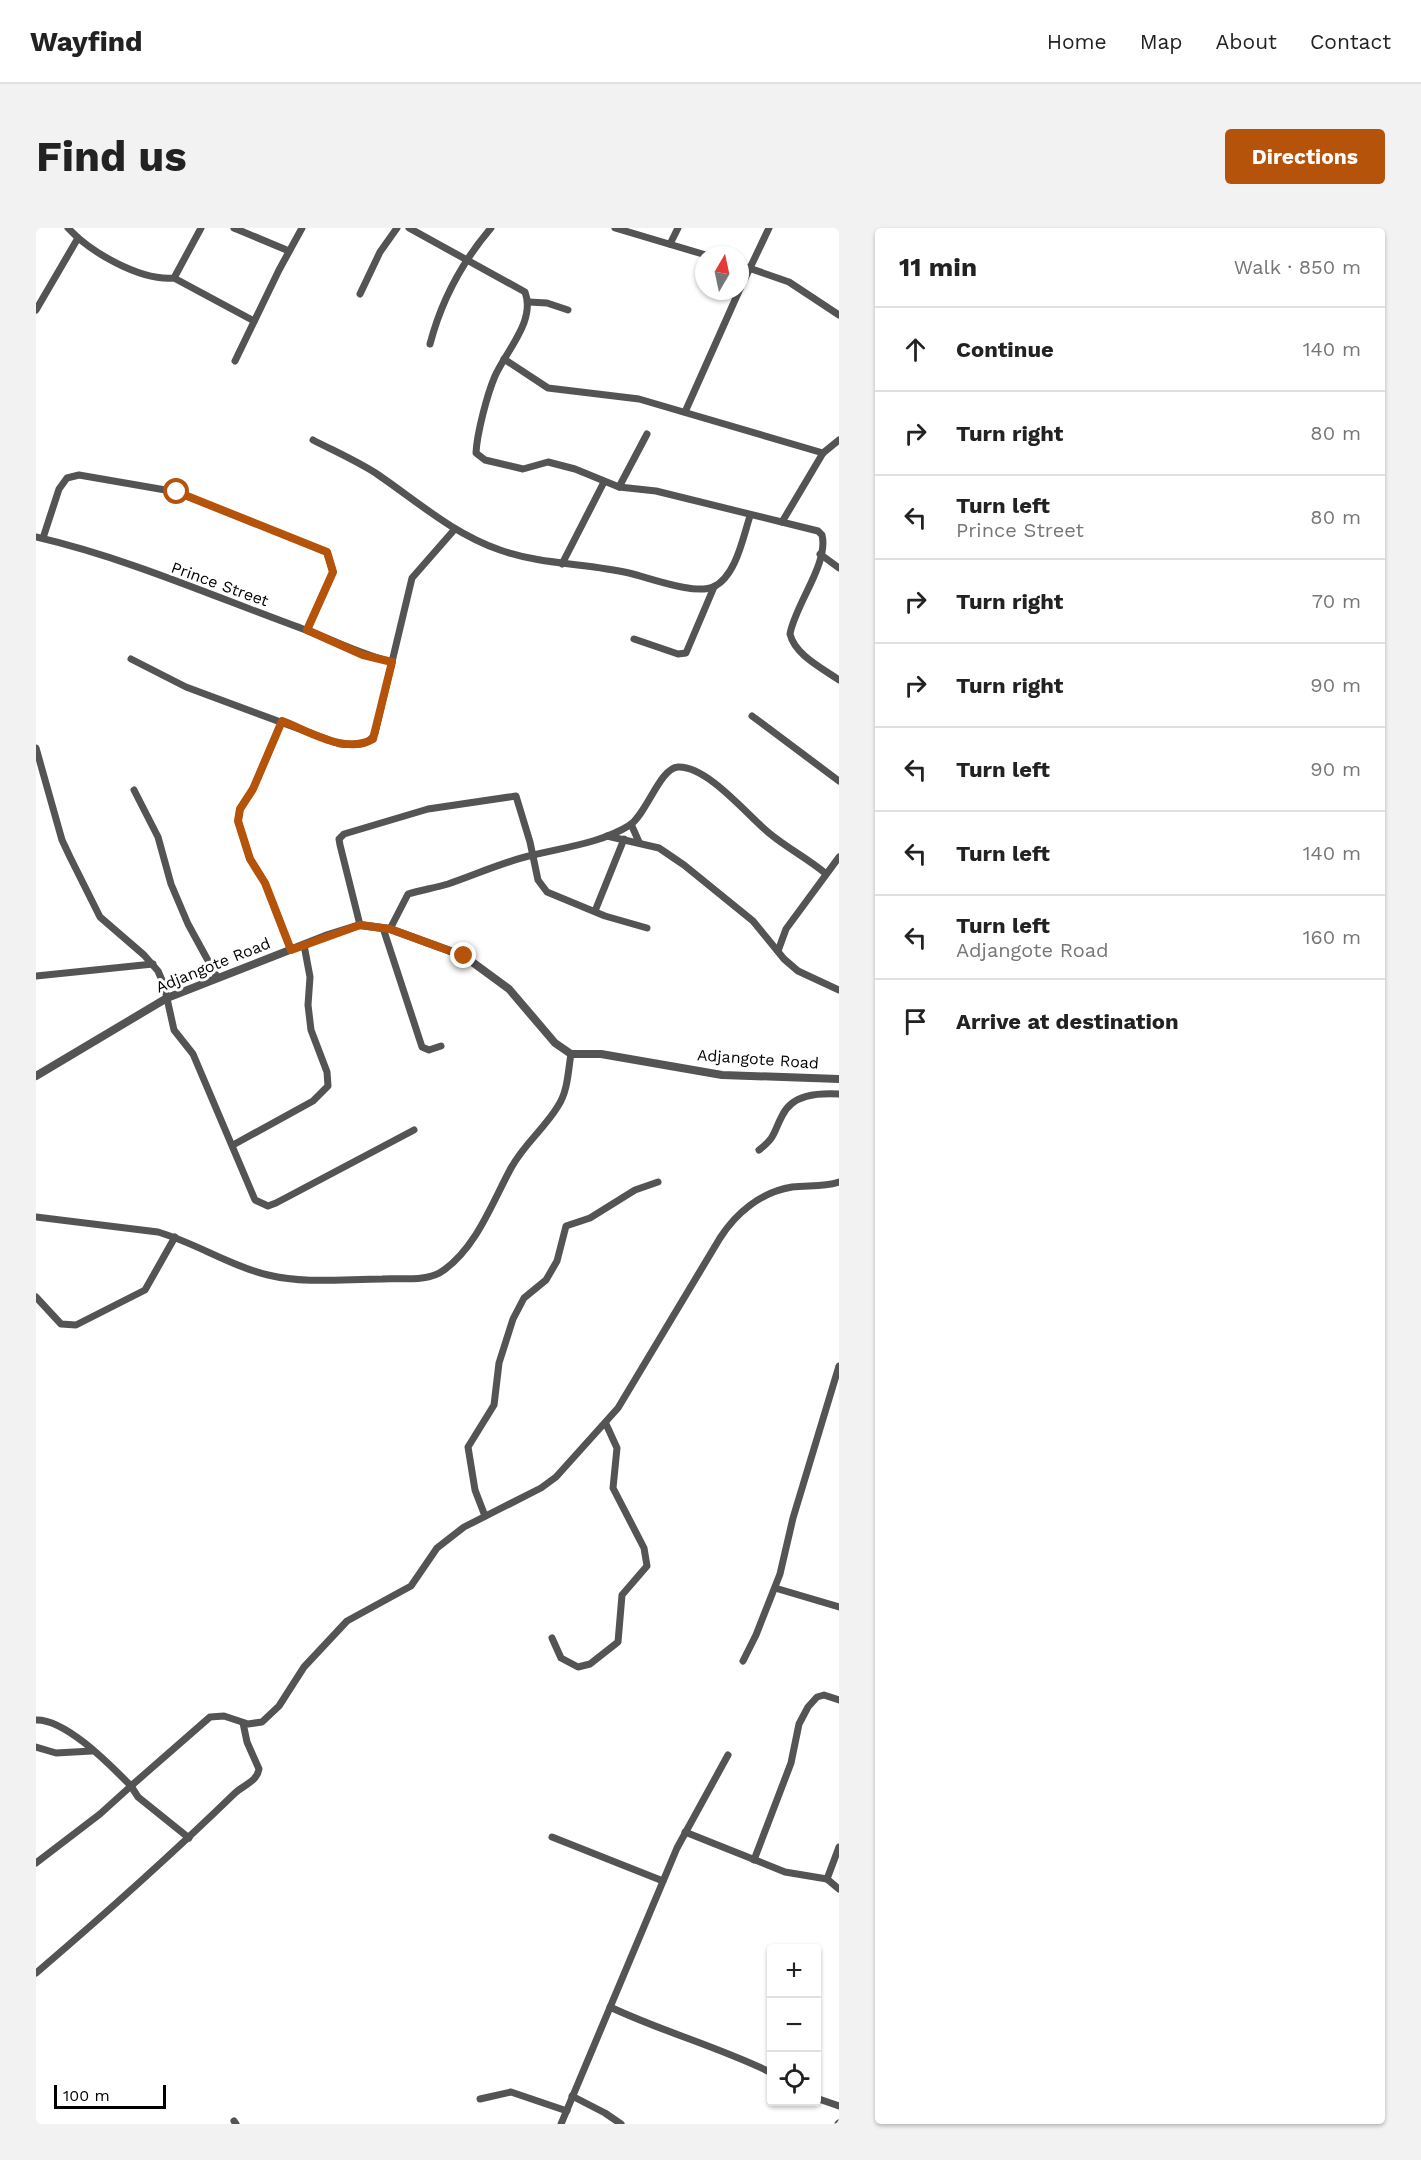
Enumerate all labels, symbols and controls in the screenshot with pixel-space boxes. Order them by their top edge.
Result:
text: Wayfind [30,25,143,58]
text: Home [1047,29,1107,54]
text: Map [1140,29,1183,54]
text: About [1216,29,1277,54]
text: Contact [1310,29,1391,54]
button: Directions [1225,129,1385,184]
text: Find us [36,132,187,181]
north arrow [695,246,749,300]
text: 11 min [899,252,977,282]
text: Walk · 850 m [1234,255,1361,279]
icon: ahead [899,333,932,366]
text: Continue [956,337,1054,362]
text: 140 m [1303,337,1361,361]
icon: right [899,417,932,450]
text: Turn right [956,421,1063,446]
text: 80 m [1310,421,1361,445]
route start [163,478,189,504]
text: Turn left [956,493,1050,518]
icon: left [899,501,932,534]
text: 80 m [1310,505,1361,529]
text: Prince Street [956,518,1084,542]
street label: Prince Street [169,558,272,611]
icon: right [899,585,932,618]
text: Turn right [956,589,1063,614]
text: 70 m [1312,589,1361,613]
icon: right [899,669,932,702]
text: Turn right [956,673,1063,698]
text: 90 m [1310,673,1361,697]
icon: left [899,753,932,786]
text: Turn left [956,757,1050,782]
text: 90 m [1310,757,1361,781]
icon: left [899,837,932,870]
text: Turn left [956,841,1050,866]
text: 140 m [1303,841,1361,865]
text: Turn left [956,913,1050,938]
icon: left [899,921,932,954]
text: 160 m [1303,925,1361,949]
street label: Adjangote Road [153,933,273,997]
text: Adjangote Road [956,938,1109,962]
route end [450,942,476,968]
icon: arrive [899,1005,932,1038]
text: Arrive at destination [956,1009,1179,1034]
street label: Adjangote Road [696,1045,820,1073]
map controls [767,1944,821,2106]
button: + [767,1944,821,1998]
button: − [767,1998,821,2052]
button: locate [767,2052,821,2106]
scale bar [54,2082,166,2110]
text: 100 m [63,2086,110,2105]

